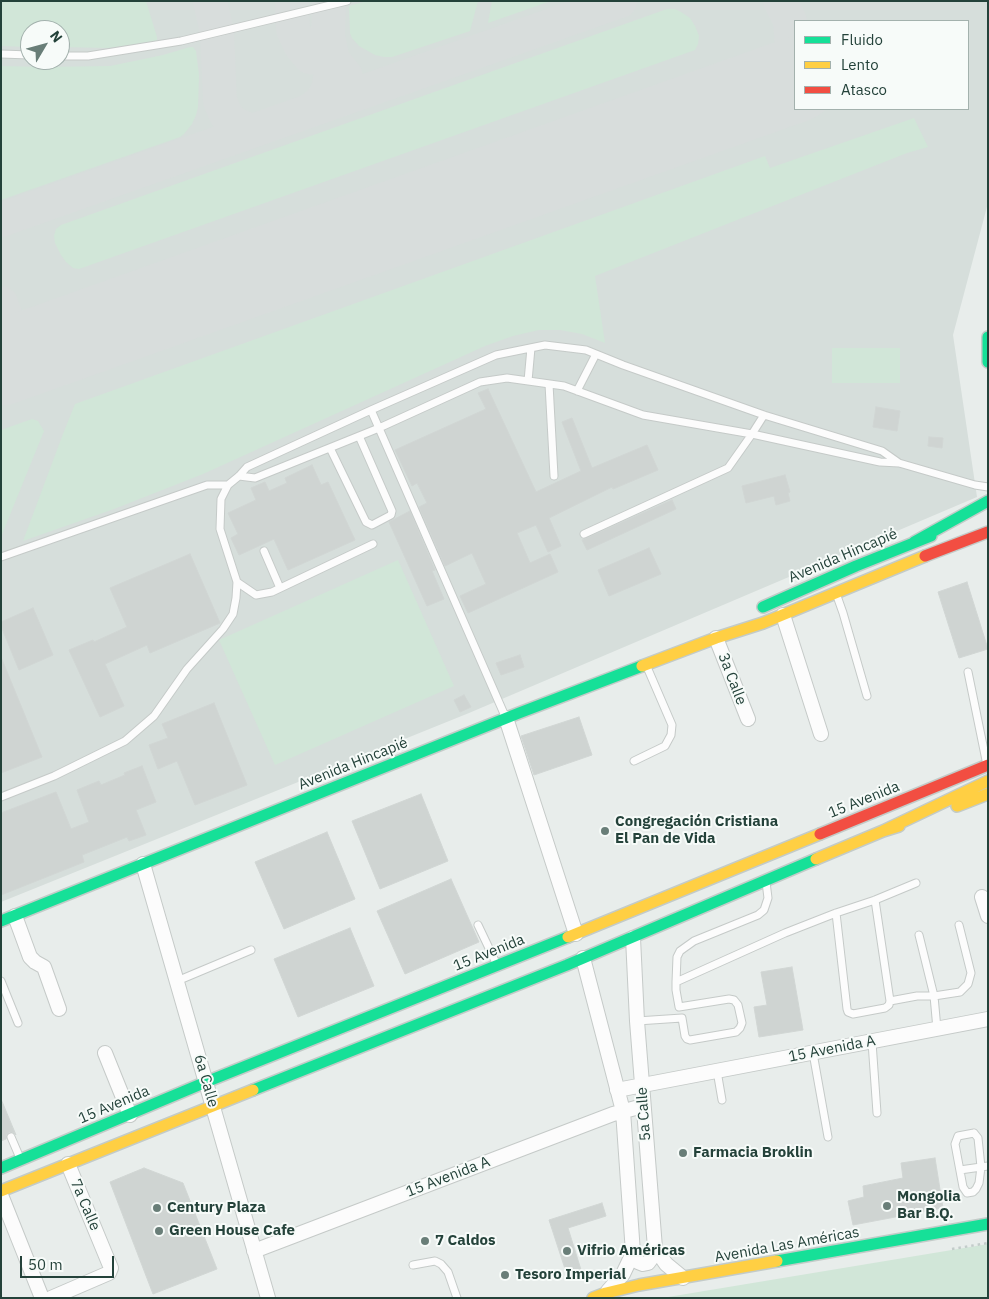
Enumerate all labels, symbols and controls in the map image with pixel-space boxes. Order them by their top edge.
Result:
north arrow [20,20,70,70]
legend [794,20,969,110]
text: N [46,27,66,46]
text: Fluido [841,30,883,49]
text: Lento [841,55,879,74]
text: Atasco [841,80,887,99]
street label: Avenida Hincapié [786,525,900,587]
street label: 3a Calle [714,650,750,708]
street label: Avenida Hincapié [296,734,410,794]
street label: 15 Avenida [826,778,902,822]
place label: Congregación Cristiana El Pan de Vida [615,813,778,848]
marker: Congregación Cristiana El Pan de Vida [599,825,611,837]
street label: 15 Avenida [451,931,527,975]
street label: 15 Avenida A [787,1032,877,1066]
street label: 6a Calle [190,1052,222,1110]
street label: 15 Avenida [76,1082,152,1128]
street label: 5a Calle [633,1086,655,1142]
place label: Farmacia Broklin [693,1144,813,1162]
marker: Farmacia Broklin [677,1147,689,1159]
street label: 15 Avenida A [403,1153,493,1201]
street label: 7a Calle [66,1177,104,1233]
place label: Mongolia Bar B.Q. [897,1188,961,1223]
place label: Century Plaza [167,1199,266,1217]
marker: Mongolia Bar B.Q. [881,1200,893,1212]
marker: Century Plaza [151,1202,163,1214]
place label: Green House Cafe [169,1222,295,1240]
street label: Avenida Las Américas [713,1223,861,1267]
marker: Green House Cafe [153,1225,165,1237]
place label: 7 Caldos [435,1232,496,1250]
marker: 7 Caldos [419,1235,431,1247]
place label: Vifrio Américas [577,1242,685,1260]
marker: Vifrio Américas [561,1245,573,1257]
scale bar [22,1246,116,1278]
text: 50 m [28,1255,63,1274]
place label: Tesoro Imperial [515,1266,626,1284]
marker: Tesoro Imperial [499,1269,511,1281]

